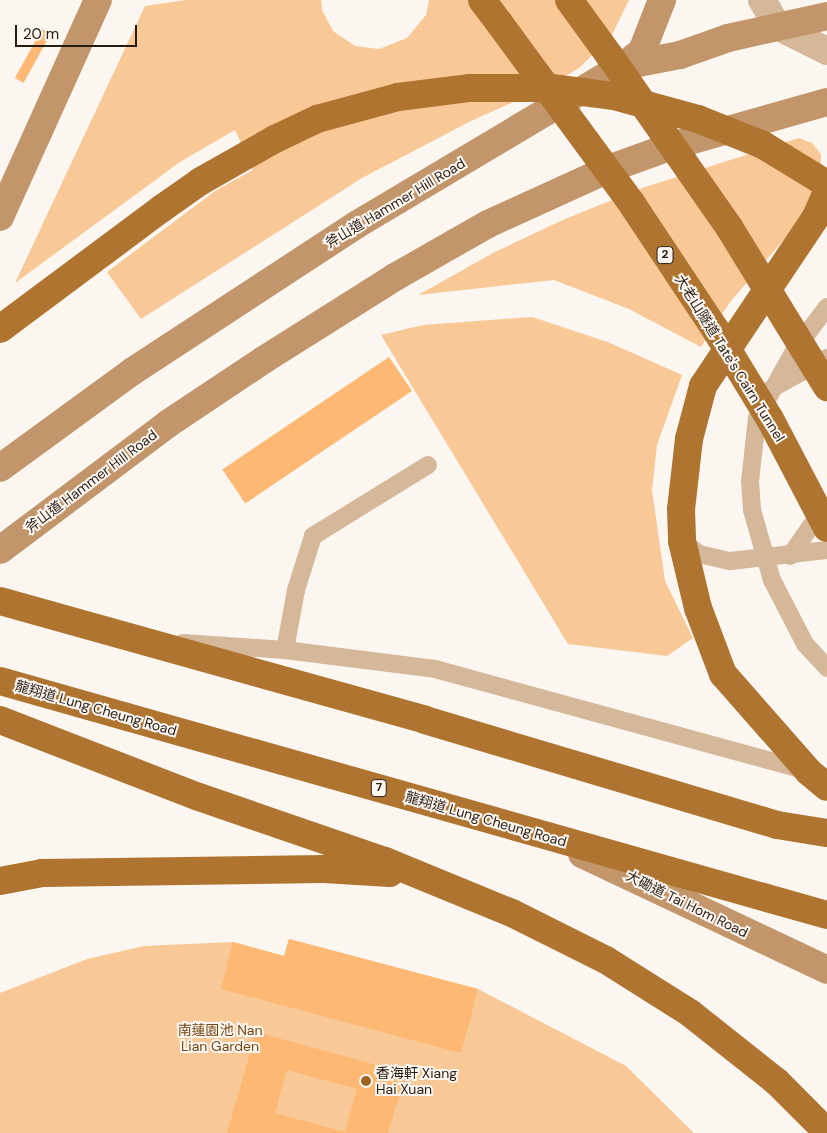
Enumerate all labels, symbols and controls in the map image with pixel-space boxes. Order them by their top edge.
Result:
scale bar [18,15,140,47]
text: 20 m [23,24,59,44]
street label: 斧山道 Hammer Hill Road [322,155,468,251]
road number: 2 [656,246,674,264]
street label: 大老山隧道 Tate's Cairn Tunnel [672,271,788,445]
street label: 斧山道 Hammer Hill Road [22,426,160,536]
street label: 龍翔道 Lung Cheung Road [13,677,179,739]
road number: 7 [370,778,388,798]
street label: 龍翔道 Lung Cheung Road [403,788,569,850]
street label: 大磡道 Tai Hom Road [623,867,751,941]
park label: 南蓮園池 Nan Lian Garden [177,1022,263,1054]
place label: 香海軒 Xiang Hai Xuan [376,1065,457,1098]
marker: 香海軒 Xiang Hai Xuan [360,1075,372,1087]

